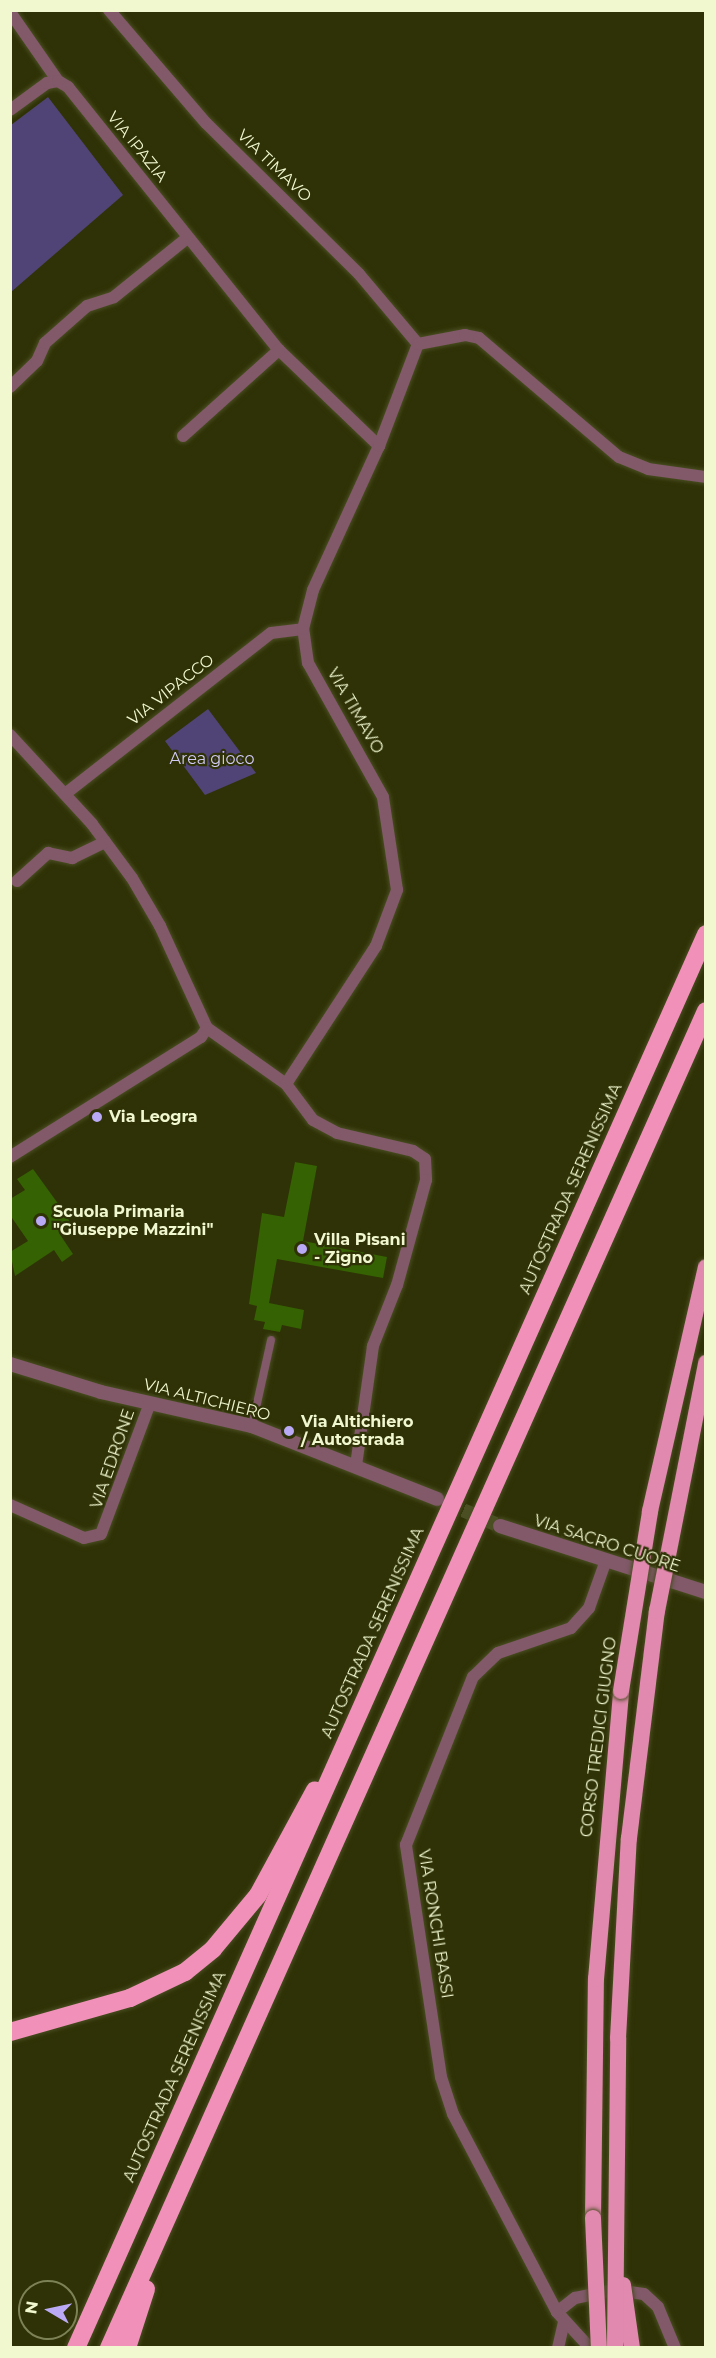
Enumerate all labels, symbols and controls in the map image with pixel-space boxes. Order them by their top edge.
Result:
street label: VIA IPAZIA [103,108,171,186]
street label: VIA TIMAVO [233,126,315,206]
street label: VIA VIPACCO [124,650,218,730]
street label: VIA TIMAVO [323,665,387,757]
park label: Area gioco [170,749,254,769]
street label: AUTOSTRADA SERENISSIMA [516,1081,626,1297]
place label: Via Leogra [109,1107,198,1127]
marker: Via Leogra [90,1110,104,1124]
place label: Scuola Primaria "Giuseppe Mazzini" [53,1202,213,1240]
marker: Scuola Primaria "Giuseppe Mazzini" [34,1214,48,1228]
place label: Villa Pisani - Zigno [314,1230,405,1268]
marker: Villa Pisani - Zigno [295,1242,309,1256]
street label: VIA ALTICHIERO [142,1375,272,1425]
street label: VIA EDRONE [87,1407,139,1511]
place label: Via Altichiero / Autostrada [301,1412,414,1450]
marker: Via Altichiero / Autostrada [282,1424,296,1438]
street label: VIA SACRO CUORE [531,1511,683,1577]
street label: AUTOSTRADA SERENISSIMA [318,1525,428,1741]
street label: CORSO TREDICI GIUGNO [577,1636,621,1838]
street label: VIA RONCHI BASSI [414,1848,456,2000]
street label: AUTOSTRADA SERENISSIMA [120,1969,230,2185]
north arrow [18,2280,78,2340]
text: N [21,2300,42,2315]

